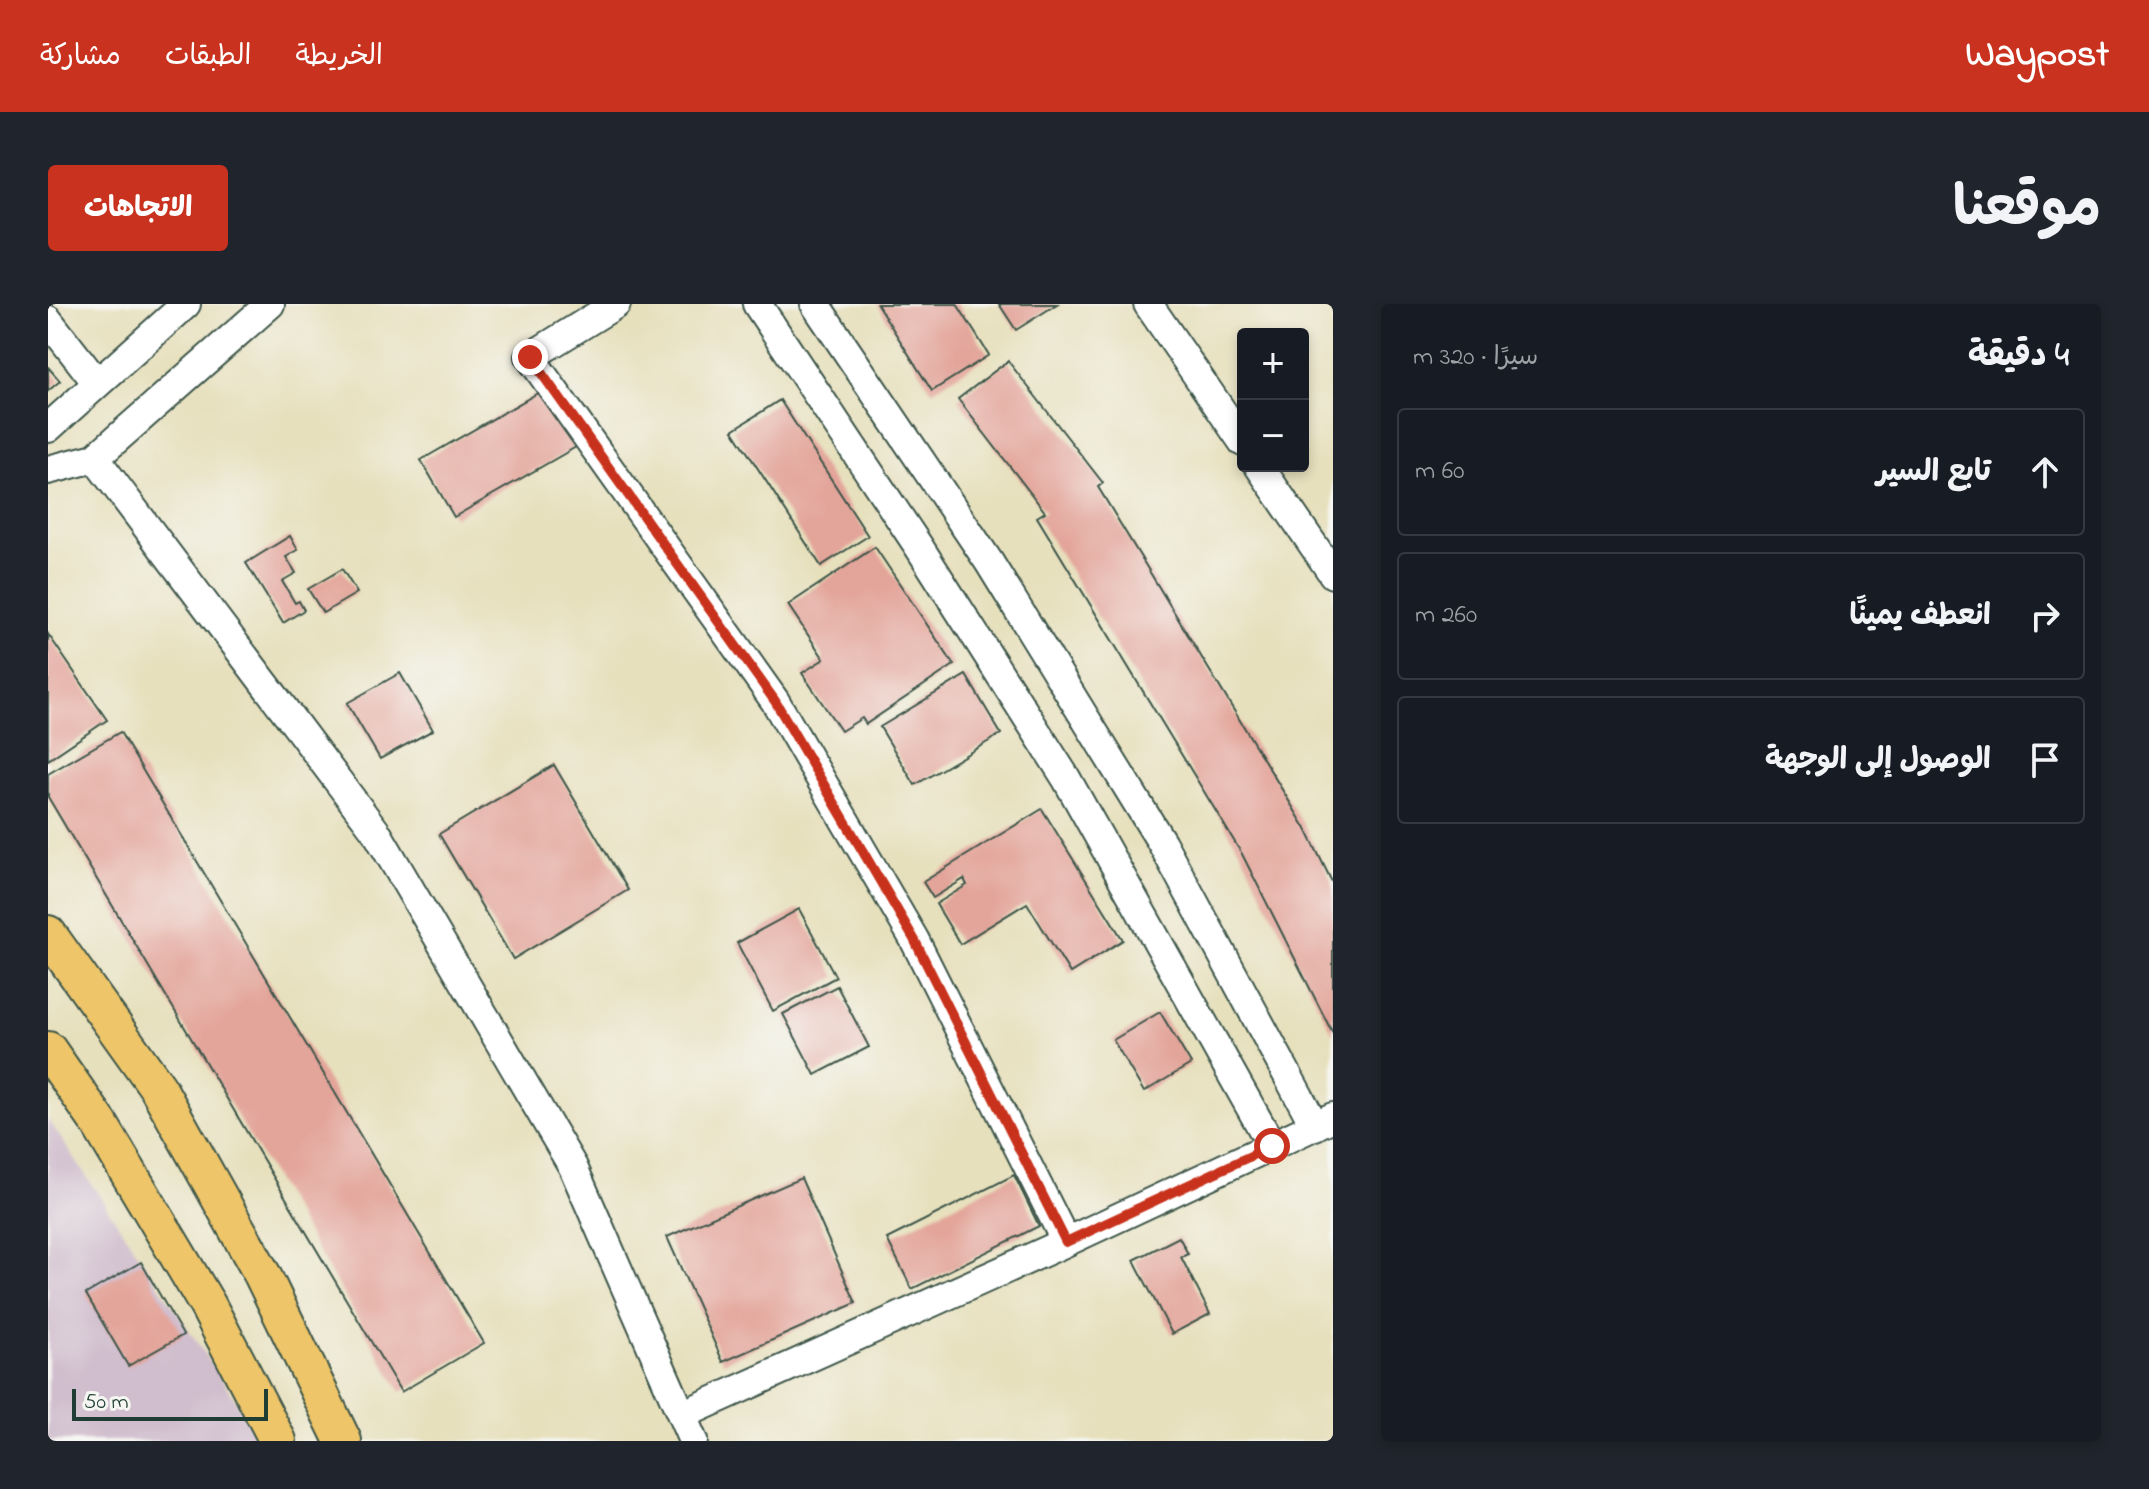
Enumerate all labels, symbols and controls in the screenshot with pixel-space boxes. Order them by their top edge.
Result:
text: Waypost [1965,28,2109,84]
text: مشاركة [40,37,121,78]
text: الطبقات [165,37,251,78]
text: الخريطة [295,37,383,78]
button: الاتجاهات [48,165,228,251]
text: موقعنا [1953,170,2101,251]
map controls [1237,328,1309,472]
button: + [1237,328,1309,400]
text: 4 دقيقة [1968,332,2069,382]
route end [512,339,548,375]
text: سيرًا · 320 m [1413,339,1538,377]
button: − [1237,400,1309,472]
icon: ahead [2023,450,2067,494]
text: تابع السير [1877,451,1991,495]
text: 60 m [1415,453,1464,491]
icon: right [2023,594,2067,638]
text: انعطف يمينًا [1850,595,1991,639]
text: 260 m [1415,597,1477,635]
icon: arrive [2023,738,2067,782]
text: الوصول إلى الوجهة [1765,739,1991,783]
route start [1254,1128,1290,1164]
scale bar [72,1385,268,1421]
text: 50 m [84,1387,129,1419]

